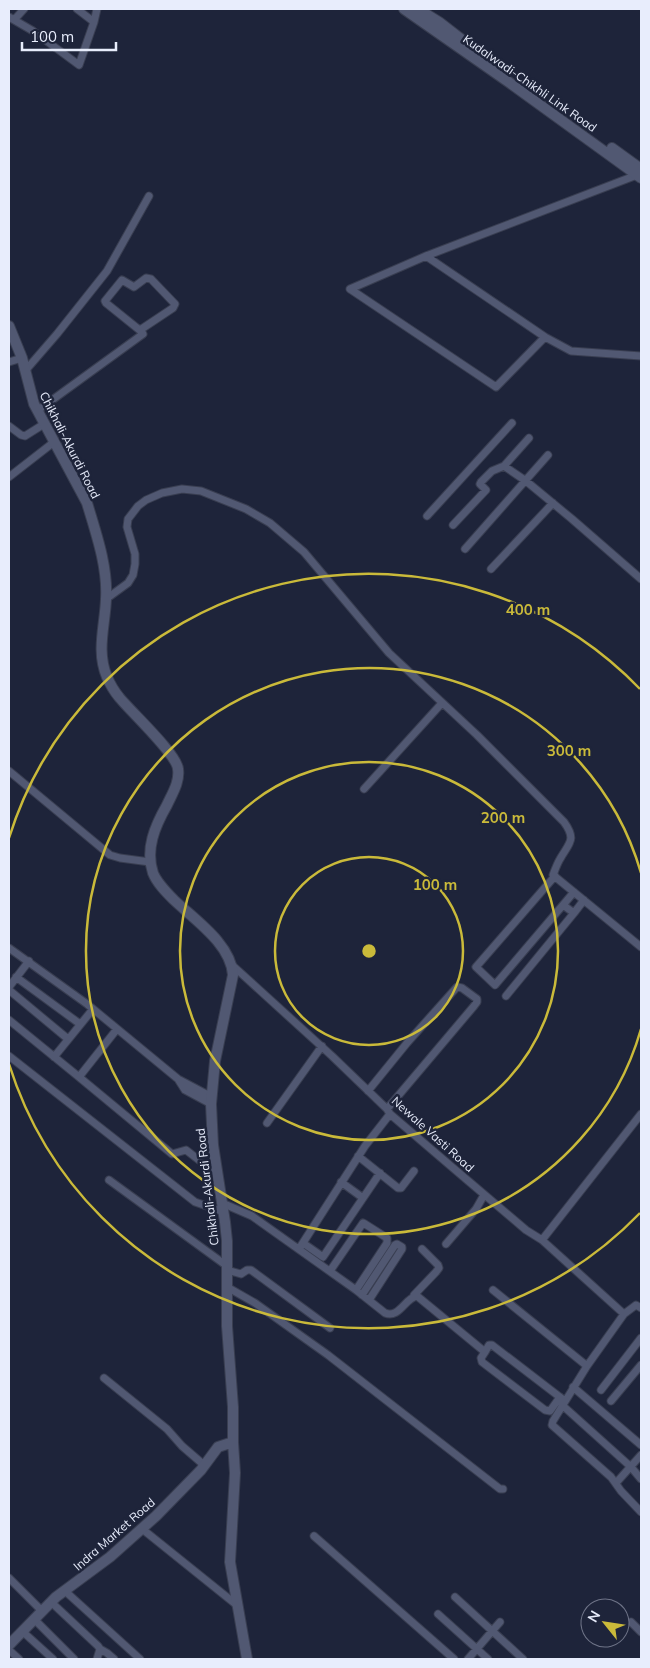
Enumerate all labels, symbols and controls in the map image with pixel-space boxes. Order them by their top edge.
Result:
scale bar [22,20,116,52]
text: 100 m [30,27,74,46]
street label: Kudalwadi-Chikhli Link Road [460,31,600,135]
street label: Chikhali-Akurdi Road [37,389,103,501]
text: 400 m [506,600,550,619]
text: 300 m [547,741,591,760]
text: 200 m [481,808,525,827]
text: 100 m [413,875,457,894]
centre of rings [360,942,378,960]
street label: Newale Vasti Road [389,1093,477,1175]
street label: Chikhali-Akurdi Road [192,1128,222,1246]
street label: Indra Market Road [70,1495,158,1573]
north arrow [580,1598,630,1648]
text: N [583,1607,604,1626]

